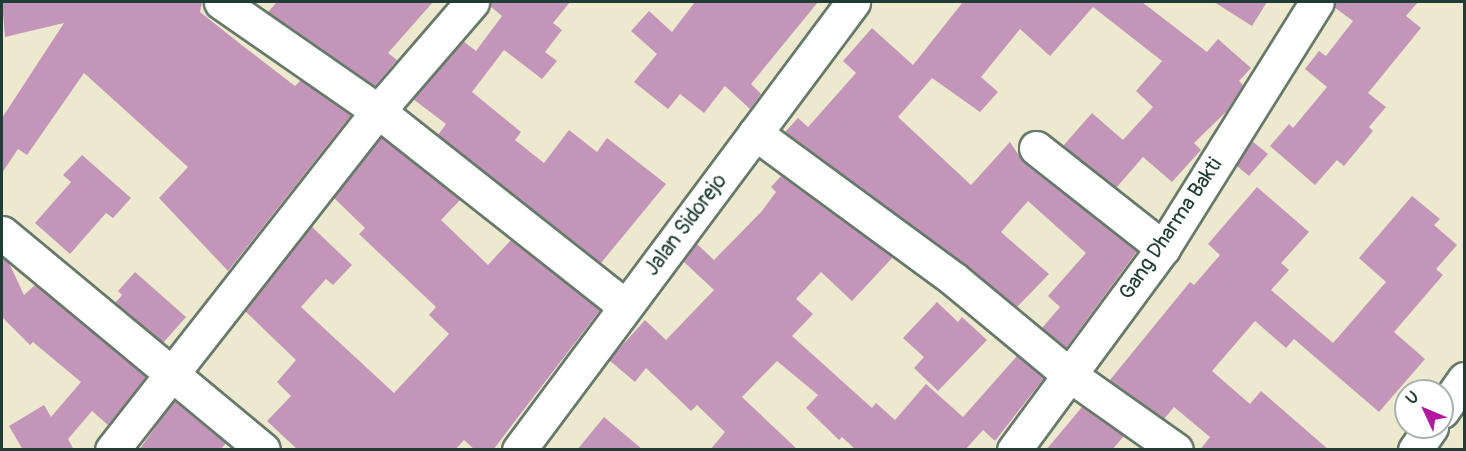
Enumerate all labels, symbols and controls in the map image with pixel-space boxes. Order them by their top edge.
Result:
street label: Gang Dharma Bakti [1114,153,1228,305]
street label: Jalan Sidorejo [640,169,732,281]
north arrow [1394,379,1454,439]
text: U [1402,387,1423,409]

